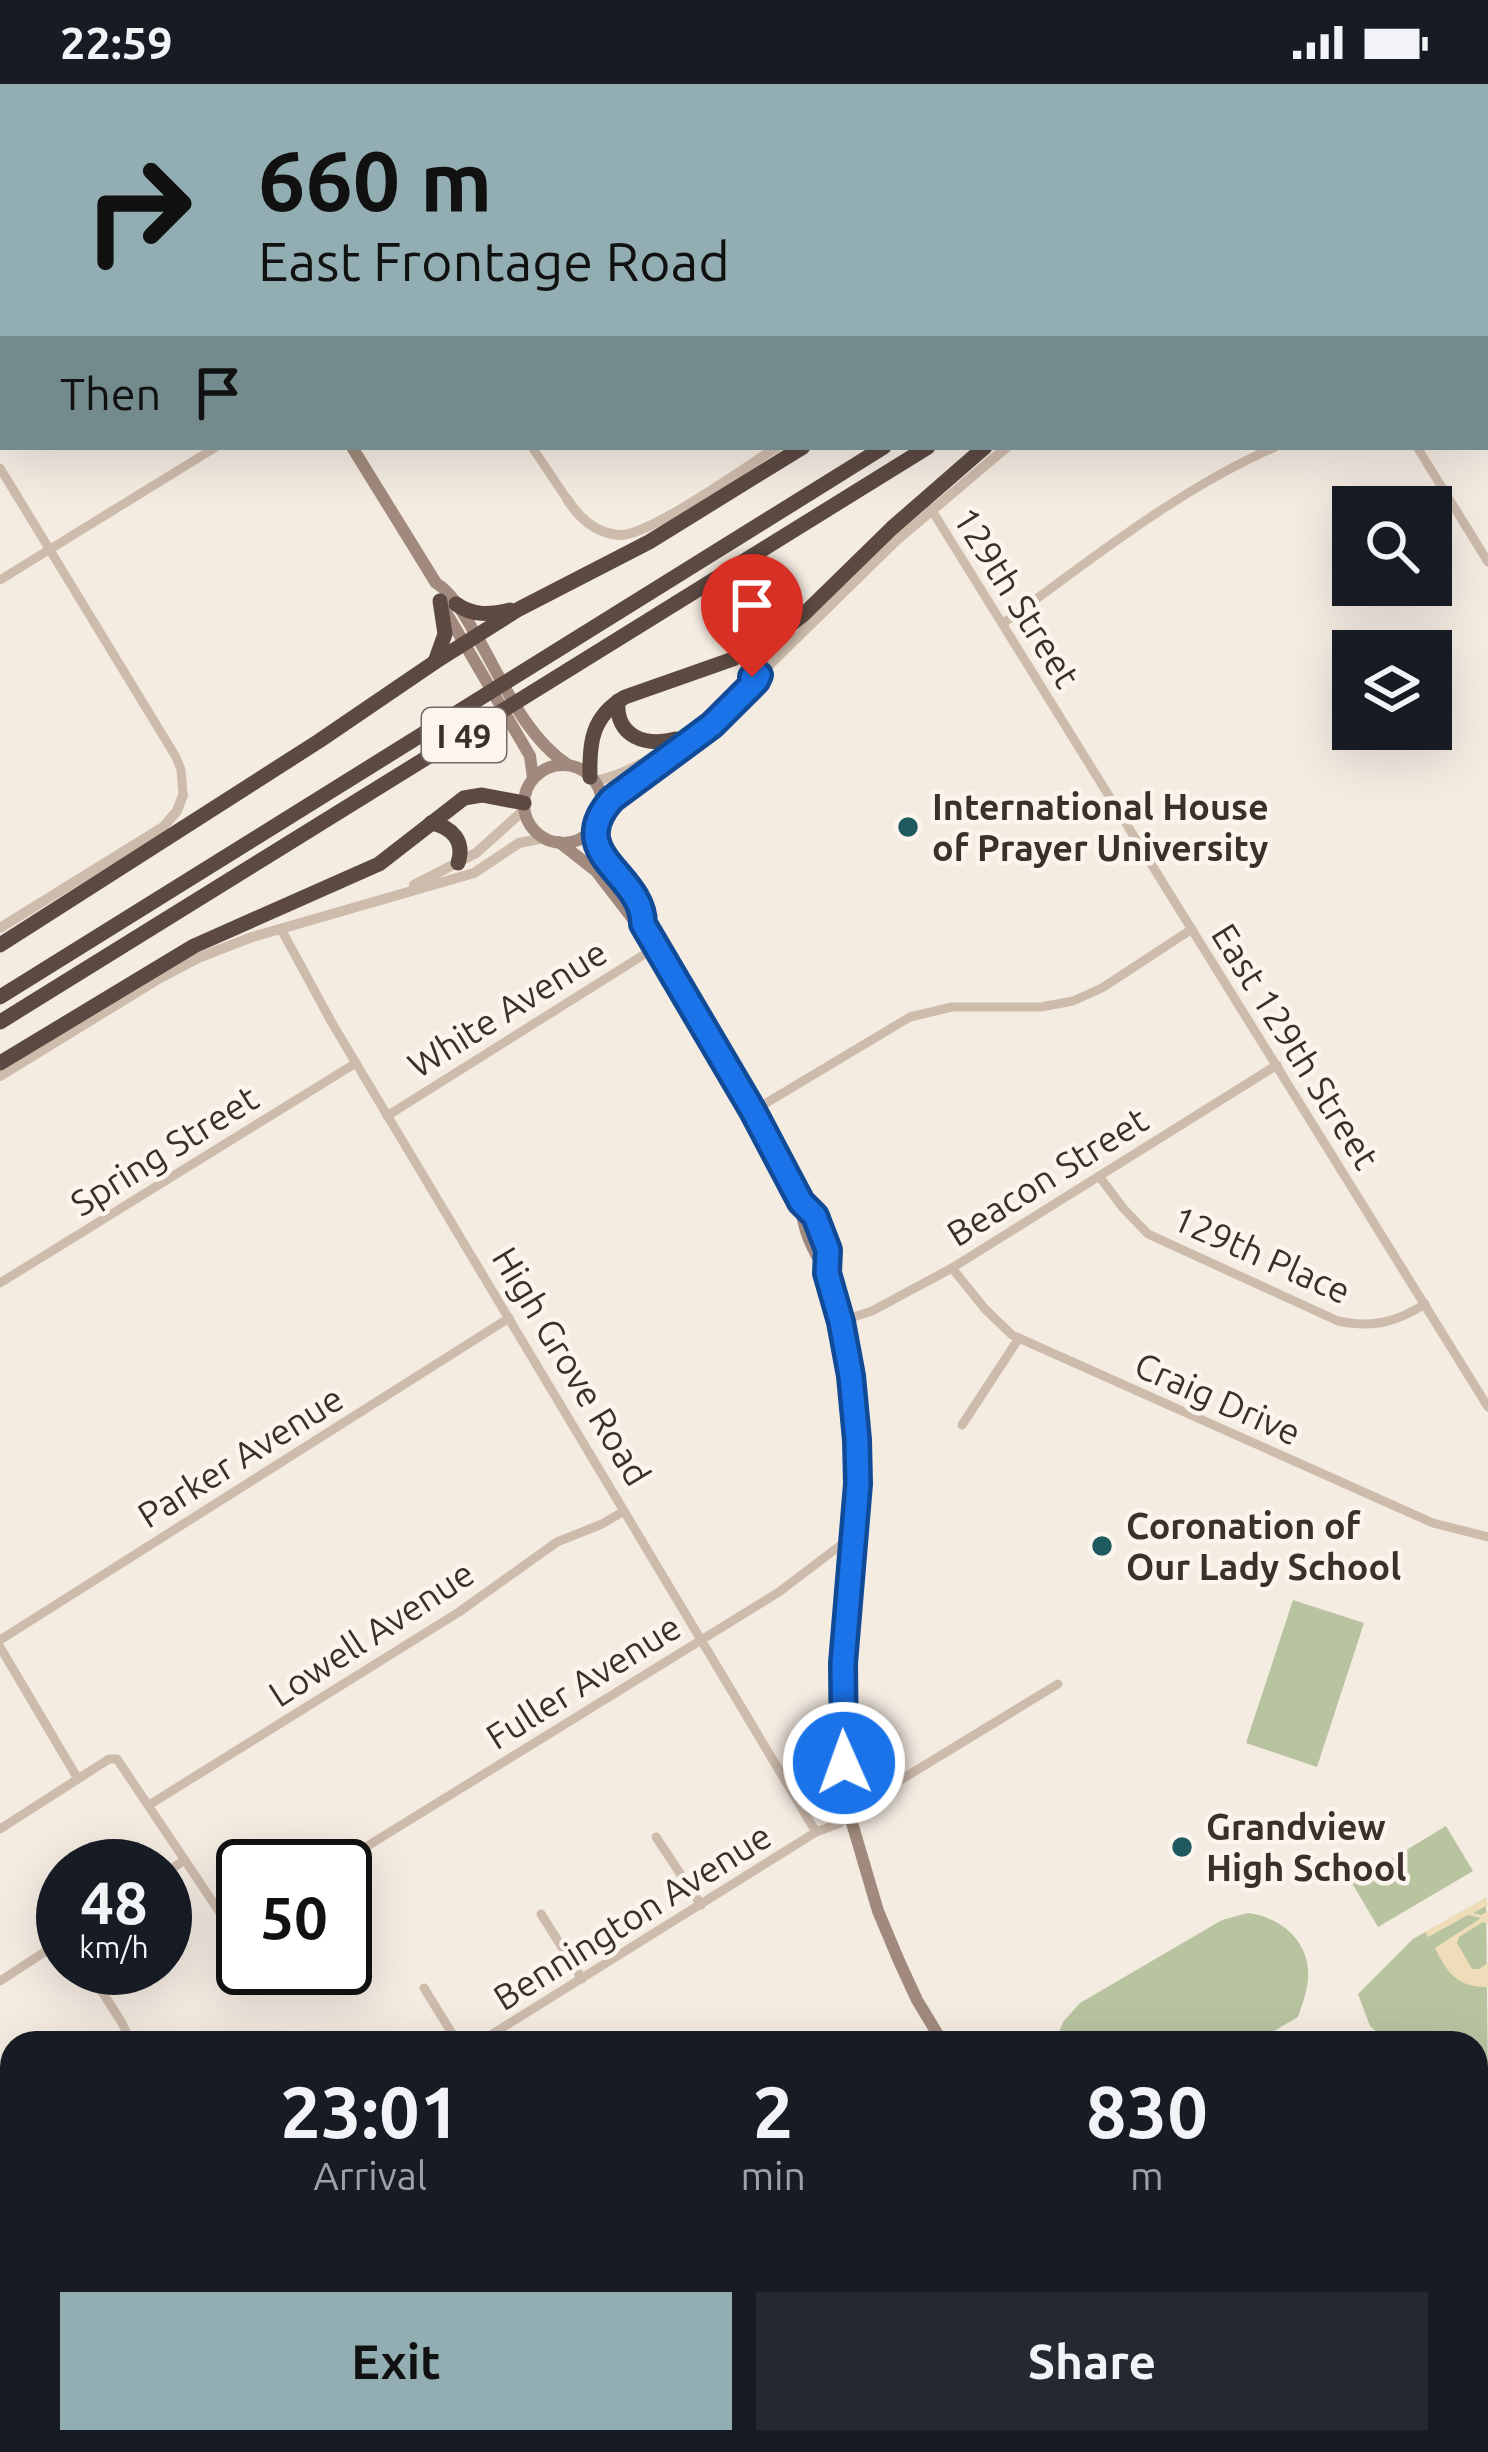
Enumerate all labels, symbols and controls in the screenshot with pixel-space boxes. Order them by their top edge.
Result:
text: 22:59 [60,17,173,68]
icon: right [60,132,216,288]
text: 660 m [258,133,492,227]
text: East Frontage Road [258,231,730,291]
icon: arrive [185,360,251,426]
text: Then [60,368,161,419]
map controls [1332,486,1452,750]
button: search [1332,486,1452,606]
street label: 129th Street [945,499,1089,695]
pin [701,554,803,677]
icon: arrive [719,572,785,638]
button: layers [1332,630,1452,750]
road number: I 49 [422,708,506,762]
place label: International House of Prayer University [932,786,1269,868]
marker: International House of Prayer University [895,814,921,840]
street label: East 129th Street [1204,916,1388,1176]
street label: White Avenue [400,931,614,1085]
street label: Spring Street [63,1076,265,1224]
street label: Beacon Street [939,1098,1155,1254]
street label: 129th Place [1167,1197,1357,1311]
street label: High Grove Road [485,1240,659,1492]
street label: Craig Drive [1129,1343,1307,1453]
street label: Parker Avenue [130,1377,350,1535]
place label: Coronation of Our Lady School [1126,1505,1401,1587]
marker: Coronation of Our Lady School [1089,1533,1115,1559]
street label: Lowell Avenue [261,1552,481,1714]
street label: Fuller Avenue [478,1605,688,1757]
position arrow [781,1700,907,1826]
place label: Grandview High School [1206,1806,1406,1888]
street label: Bennington Avenue [486,1814,778,2018]
marker: Grandview High School [1169,1834,1195,1860]
speed limit sign: 50 [216,1839,372,1995]
text: 48 [80,1868,148,1935]
text: km/h [79,1930,149,1964]
text: 23:01 [280,2071,460,2152]
text: 2 [753,2071,793,2152]
text: 830 [1086,2071,1208,2152]
text: Arrival [313,2154,427,2197]
text: min [740,2154,806,2197]
text: m [1130,2154,1164,2197]
button: Exit [60,2292,732,2430]
button: Share [756,2292,1428,2430]

